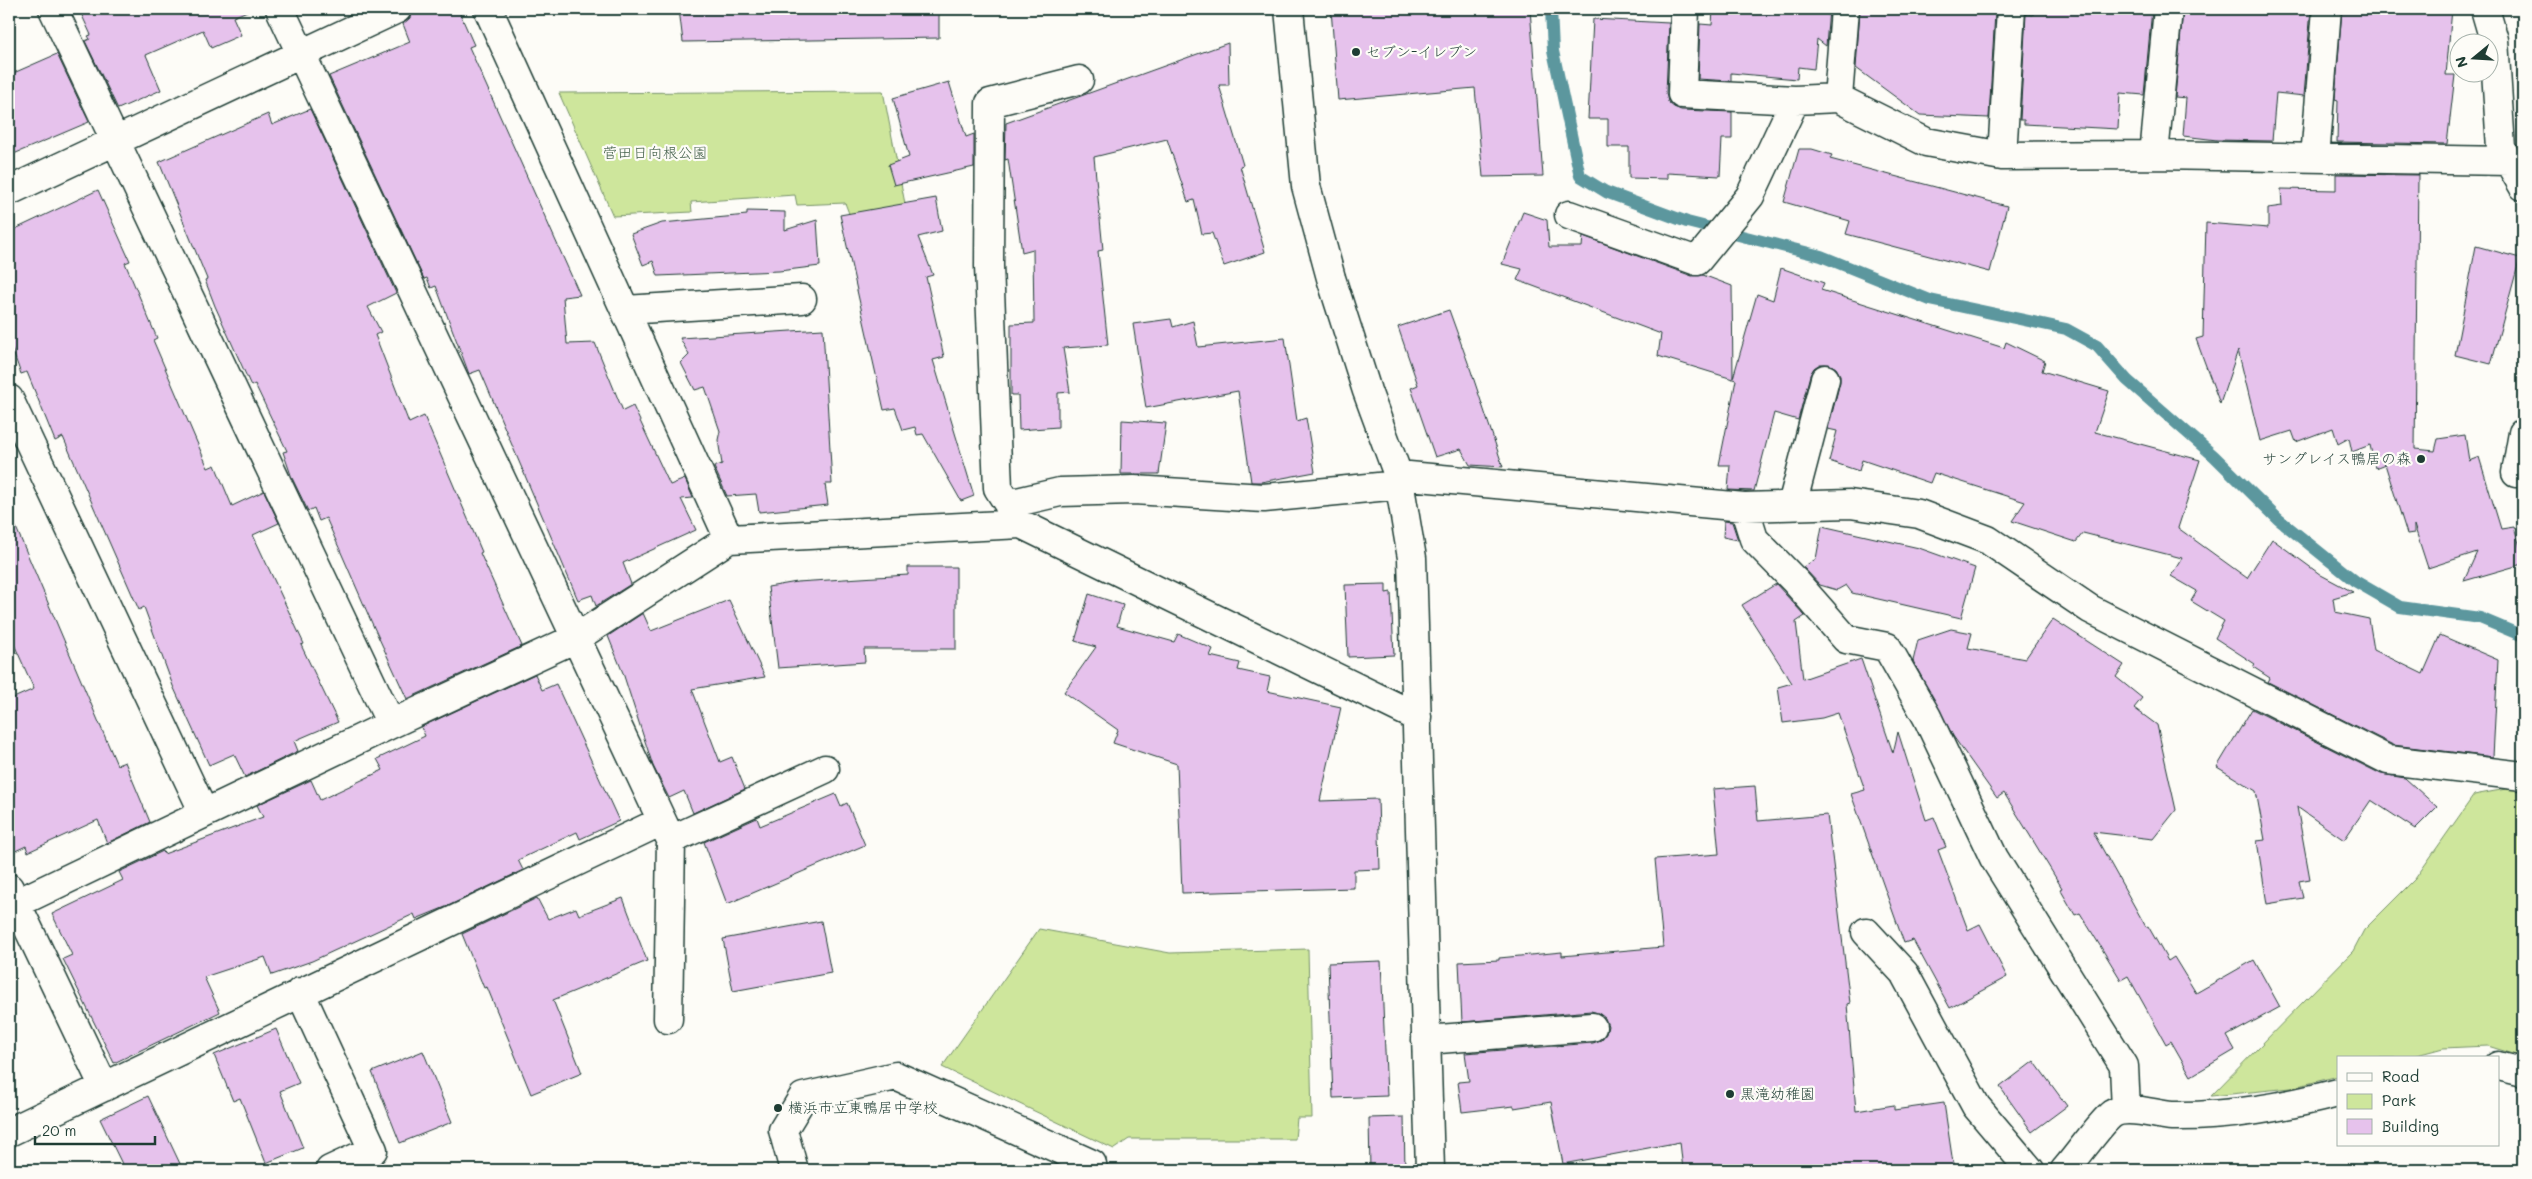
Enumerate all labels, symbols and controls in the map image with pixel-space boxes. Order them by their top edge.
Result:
north arrow [2450,32,2500,82]
place label: セブン-イレブン [1366,41,1477,61]
marker: セブン-イレブン [1350,46,1362,58]
text: N [2450,54,2472,70]
park label: 菅田日向根公園 [602,142,708,162]
place label: サングレイス鴨居の森 [2262,448,2411,468]
marker: サングレイス鴨居の森 [2415,453,2427,465]
legend [2337,1056,2500,1146]
text: Road [2382,1066,2419,1086]
place label: 黒滝幼稚園 [1740,1083,1815,1103]
marker: 黒滝幼稚園 [1724,1088,1736,1100]
text: Park [2382,1090,2416,1110]
place label: 横浜市立東鴨居中学校 [788,1097,938,1117]
marker: 横浜市立東鴨居中学校 [772,1102,784,1114]
scale bar [35,1114,155,1146]
text: Building [2382,1116,2439,1136]
text: 20 m [42,1120,76,1140]

